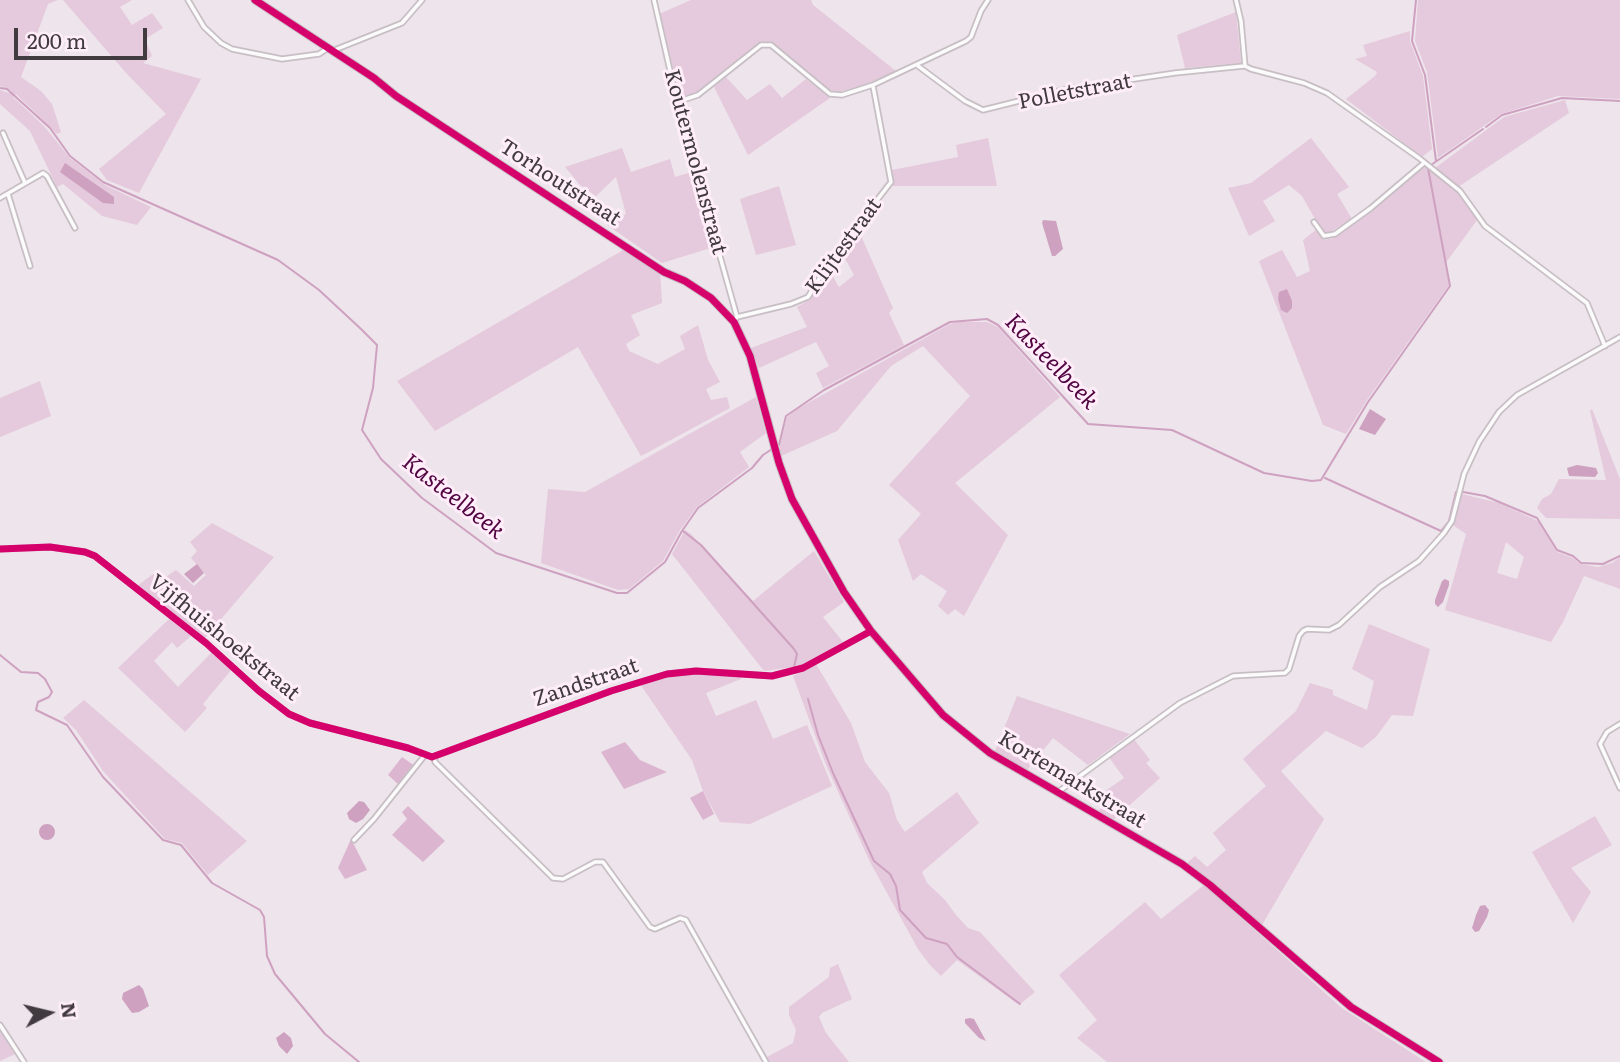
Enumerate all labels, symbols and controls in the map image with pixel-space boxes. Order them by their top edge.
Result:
scale bar [18,14,150,58]
text: 200 m [27,24,87,55]
street label: Koutermolenstraat [658,67,732,257]
street label: Polletstraat [1016,69,1134,115]
street label: Torhoutstraat [494,134,626,232]
street label: Klijtestraat [801,193,887,299]
water label: Kasteelbeek [999,308,1103,416]
water label: Kasteelbeek [396,449,510,545]
street label: Vijfhuishoekstraat [144,570,304,706]
street label: Zandstraat [530,653,642,713]
street label: Kortemarkstraat [993,726,1151,834]
north arrow [14,978,84,1048]
text: N [55,1001,85,1020]

